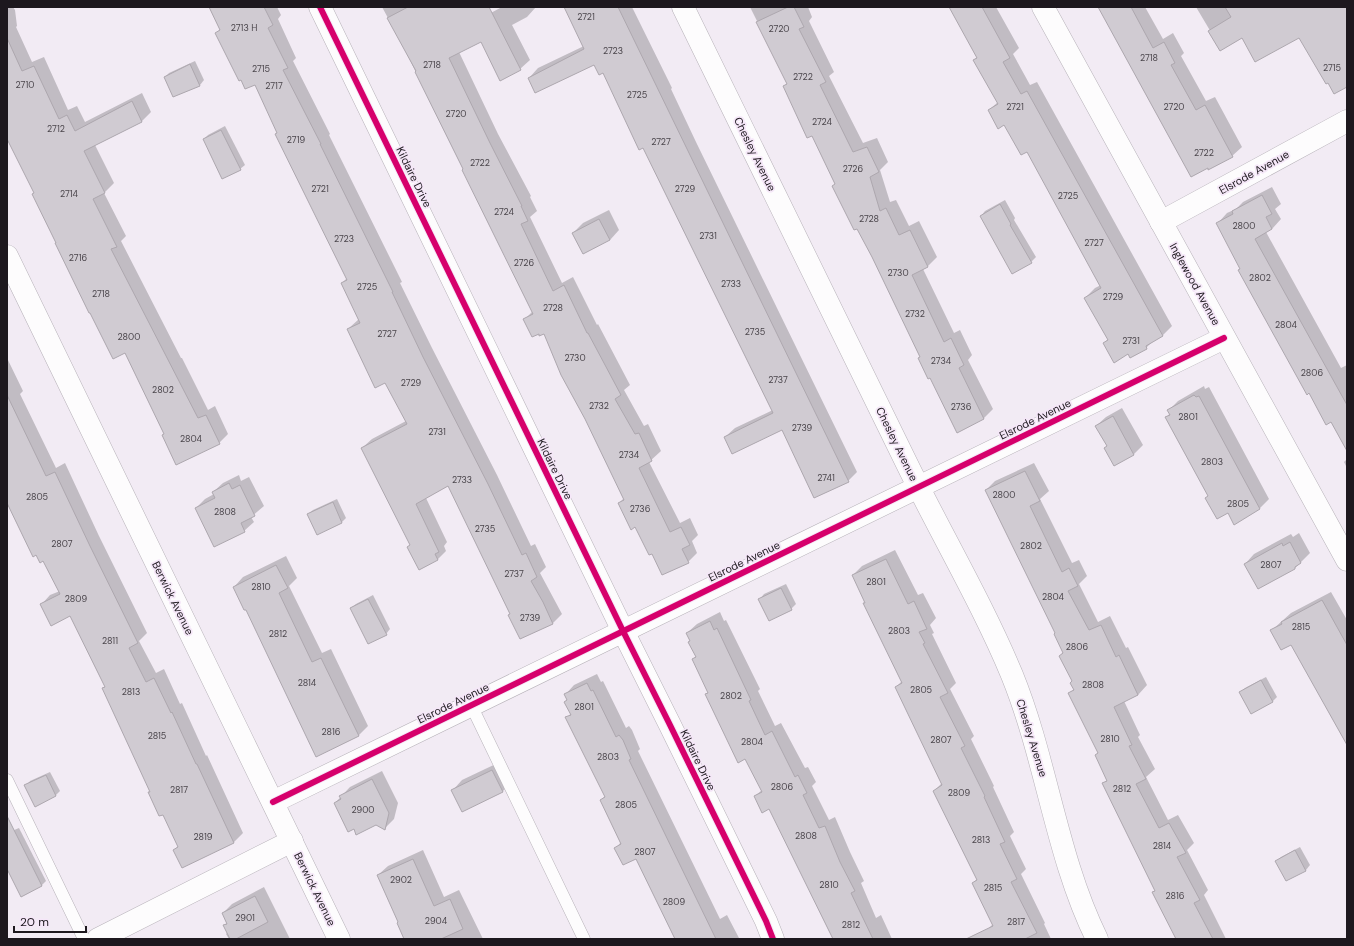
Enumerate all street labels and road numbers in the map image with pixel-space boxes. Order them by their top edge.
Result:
street label: Chesley Avenue [731,115,779,193]
street label: Kildaire Drive [393,144,435,210]
street label: Elsrode Avenue [1216,147,1292,197]
street label: Inglewood Avenue [1167,240,1223,328]
street label: Elsrode Avenue [997,396,1073,442]
street label: Chesley Avenue [873,405,921,483]
street label: Kildaire Drive [534,436,576,502]
street label: Elsrode Avenue [706,538,782,584]
street label: Berwick Avenue [149,559,197,637]
street label: Elsrode Avenue [415,680,491,726]
street label: Chesley Avenue [1013,697,1051,779]
street label: Kildaire Drive [677,727,719,793]
street label: Berwick Avenue [291,850,339,928]

